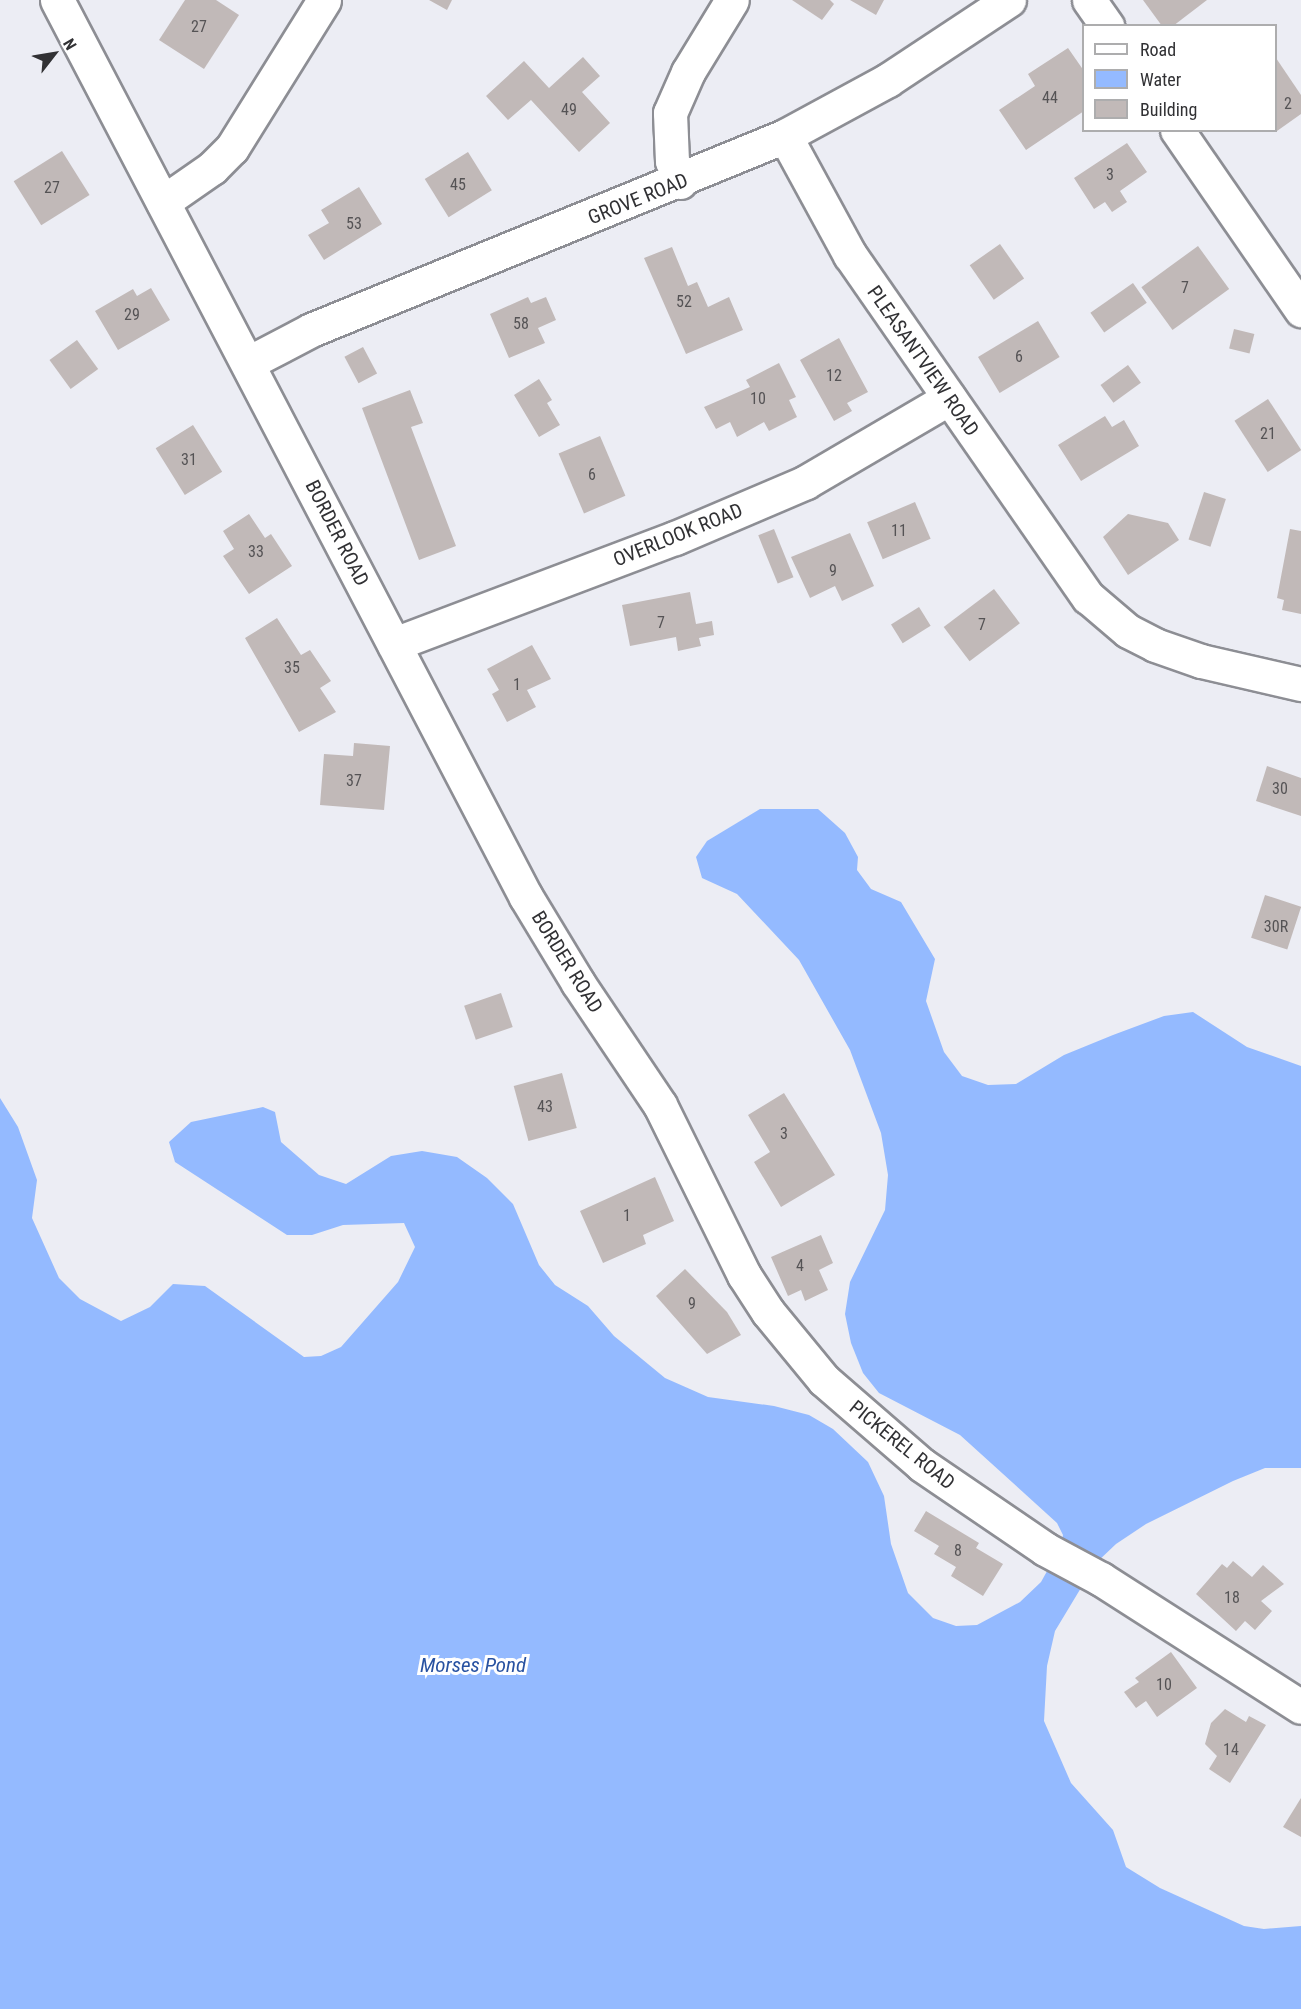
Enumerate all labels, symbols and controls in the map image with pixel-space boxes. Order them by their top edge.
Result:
house number: 27 [191,17,207,37]
north arrow [24,24,84,84]
legend [1082,24,1277,132]
text: N [59,35,81,54]
text: Road [1140,39,1176,60]
text: Water [1140,69,1181,90]
house number: 44 [1042,88,1058,108]
house number: 2 [1284,94,1292,114]
text: Building [1140,99,1197,120]
house number: 49 [561,100,577,120]
house number: 3 [1106,165,1114,185]
street label: GROVE ROAD [585,168,691,230]
house number: 45 [450,175,466,195]
house number: 27 [44,178,60,198]
house number: 53 [346,214,362,234]
house number: 7 [1181,278,1189,298]
street label: PLEASANTVIEW ROAD [862,281,984,441]
house number: 52 [676,292,692,312]
house number: 29 [124,305,140,325]
house number: 58 [513,314,529,334]
house number: 6 [1015,347,1023,367]
house number: 12 [826,366,842,386]
house number: 10 [750,389,766,409]
house number: 21 [1260,424,1276,444]
house number: 31 [181,450,197,470]
house number: 6 [588,465,596,485]
street label: BORDER ROAD [300,476,374,590]
street label: OVERLOOK ROAD [610,498,746,572]
house number: 11 [891,521,907,541]
house number: 33 [248,542,264,562]
house number: 9 [829,561,837,581]
house number: 7 [657,613,665,633]
house number: 7 [978,615,986,635]
house number: 35 [284,658,300,678]
house number: 1 [513,675,521,695]
house number: 37 [346,771,362,791]
house number: 30 [1272,779,1288,799]
street label: BORDER ROAD [526,907,608,1017]
house number: 30R [1264,917,1288,937]
house number: 43 [537,1097,553,1117]
house number: 3 [780,1124,788,1144]
house number: 1 [623,1206,631,1226]
house number: 4 [796,1256,804,1276]
house number: 9 [688,1294,696,1314]
street label: PICKEREL ROAD [845,1395,959,1495]
house number: 8 [954,1541,962,1561]
house number: 18 [1224,1588,1240,1608]
water label: Morses Pond [420,1652,526,1678]
house number: 10 [1156,1675,1172,1695]
house number: 14 [1223,1740,1239,1760]

